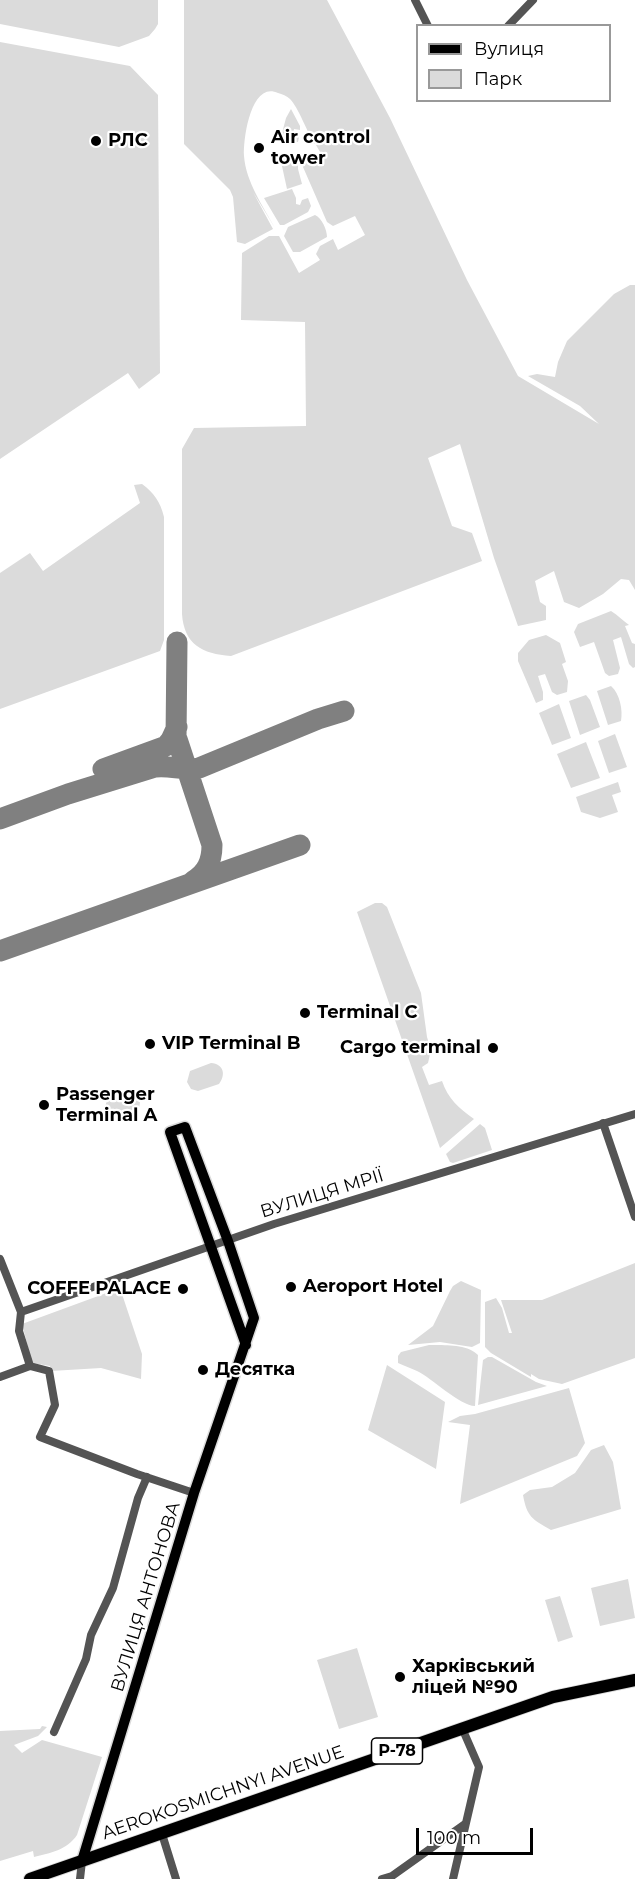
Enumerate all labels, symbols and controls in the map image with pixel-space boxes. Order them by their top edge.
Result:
legend [416,24,611,102]
text: Вулиця [474,38,544,60]
text: Парк [474,68,522,90]
place label: Air control tower [271,127,370,170]
place label: РЛС [108,130,148,152]
marker: РЛС [89,134,103,148]
marker: Air control tower [252,141,266,155]
place label: Terminal C [317,1002,418,1024]
marker: Terminal C [298,1006,312,1020]
place label: VIP Terminal B [162,1033,301,1055]
marker: VIP Terminal B [143,1037,157,1051]
place label: Cargo terminal [340,1037,481,1059]
marker: Cargo terminal [486,1041,500,1055]
place label: Passenger Terminal A [56,1084,157,1126]
marker: Passenger Terminal A [37,1098,51,1112]
street label: ВУЛИЦЯ МРІЇ [258,1165,386,1223]
place label: Aeroport Hotel [303,1276,443,1298]
place label: COFFE PALACE [27,1278,171,1300]
marker: Aeroport Hotel [284,1280,298,1294]
marker: COFFE PALACE [176,1282,190,1296]
place label: Десятка [215,1359,295,1381]
marker: Десятка [196,1363,210,1377]
street label: ВУЛИЦЯ АНТОНОВА [107,1499,185,1695]
place label: Харківський ліцей №90 [412,1656,535,1698]
marker: Харківський ліцей №90 [393,1670,407,1684]
road number: Р-78 [372,1738,422,1764]
street label: AEROKOSMICHNYI AVENUE [99,1741,347,1845]
scale bar [419,1816,536,1854]
text: 100 m [427,1827,481,1849]

